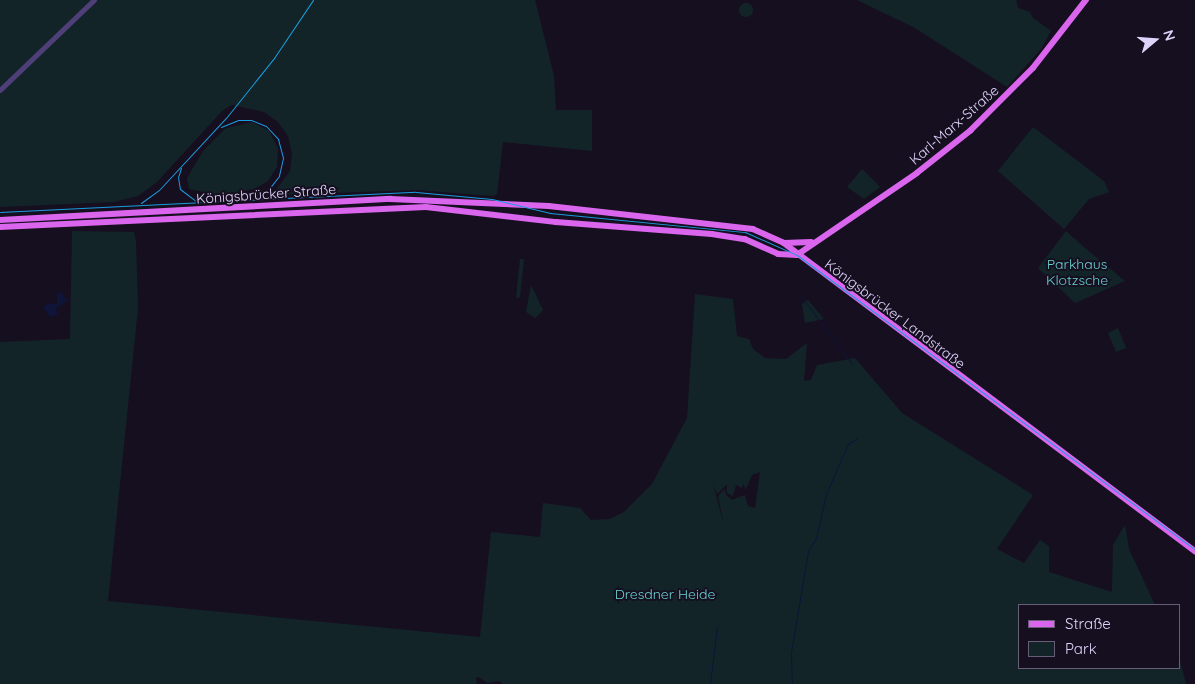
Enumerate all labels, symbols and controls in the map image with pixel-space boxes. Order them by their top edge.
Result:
north arrow [1130,15,1180,65]
text: N [1159,28,1179,43]
street label: Karl-Marx-Straße [906,82,1002,168]
street label: Königsbrücker Straße [195,181,337,207]
street label: Königsbrücker Landstraße [821,256,969,372]
park label: Parkhaus Klotzsche [1046,256,1108,288]
park label: Dresdner Heide [615,586,715,602]
legend [1018,604,1180,669]
text: Straße [1065,614,1111,633]
text: Park [1065,639,1097,658]

